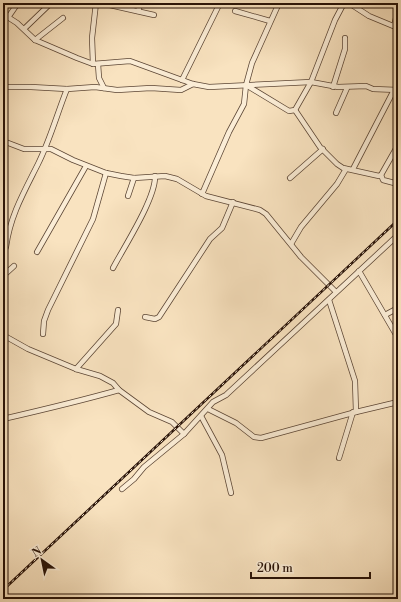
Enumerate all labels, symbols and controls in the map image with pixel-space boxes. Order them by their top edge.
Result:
north arrow [22,540,62,580]
text: N [30,544,45,561]
scale bar [251,554,370,580]
text: 200 m [257,561,293,576]

